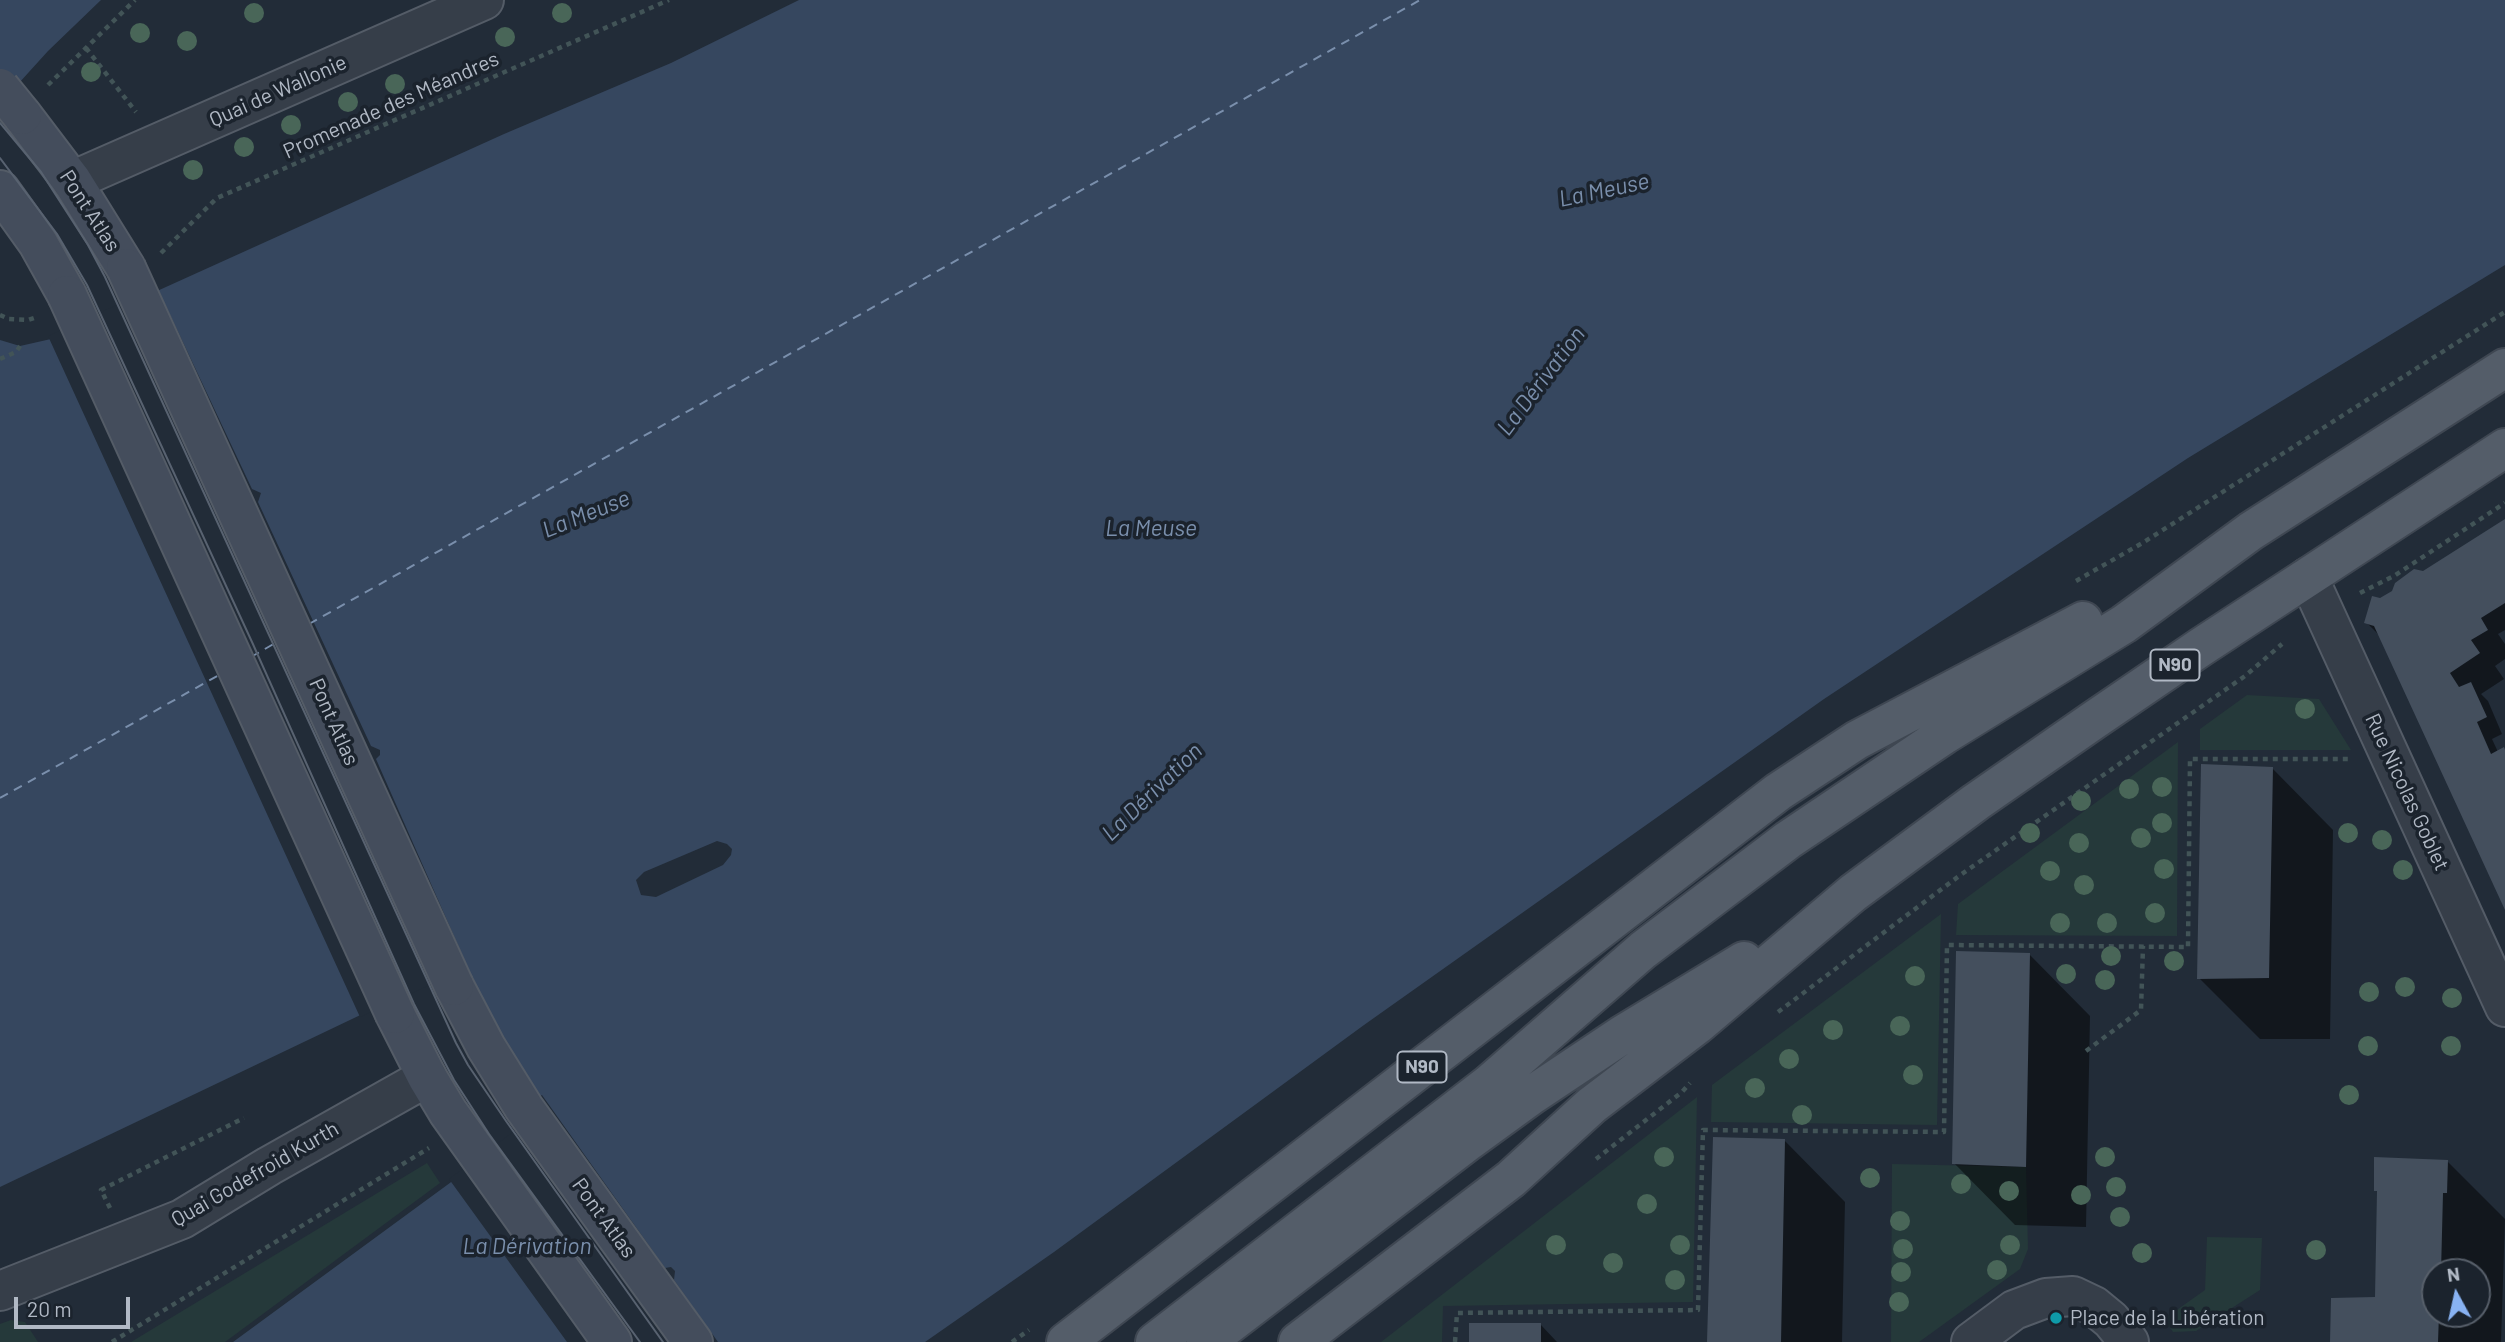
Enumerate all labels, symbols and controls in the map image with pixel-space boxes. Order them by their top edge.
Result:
street label: Promenade des Méandres [279,46,503,164]
street label: Quai de Wallonie [205,49,351,133]
street label: Pont Atlas [54,165,126,257]
water label: La Meuse [1556,167,1652,213]
water label: La Dérivation [1491,321,1591,441]
water label: La Meuse [538,484,634,544]
water label: La Meuse [1105,514,1197,542]
road number: N90 [2150,650,2200,680]
street label: Pont Atlas [304,675,364,769]
street label: Rue Nicolas Goblet [2360,709,2454,875]
water label: La Dérivation [1096,737,1208,847]
road number: N90 [1398,1051,1446,1082]
street label: Quai Godefroid Kurth [167,1116,343,1232]
street label: Pont Atlas [567,1173,641,1263]
water label: La Dérivation [462,1232,592,1260]
north arrow [2421,1258,2491,1328]
text: N [2445,1261,2461,1286]
scale bar [18,1282,133,1326]
text: 20 m [27,1296,72,1321]
place label: Place de la Libération [2070,1305,2265,1331]
marker: Place de la Libération [2048,1310,2064,1326]

